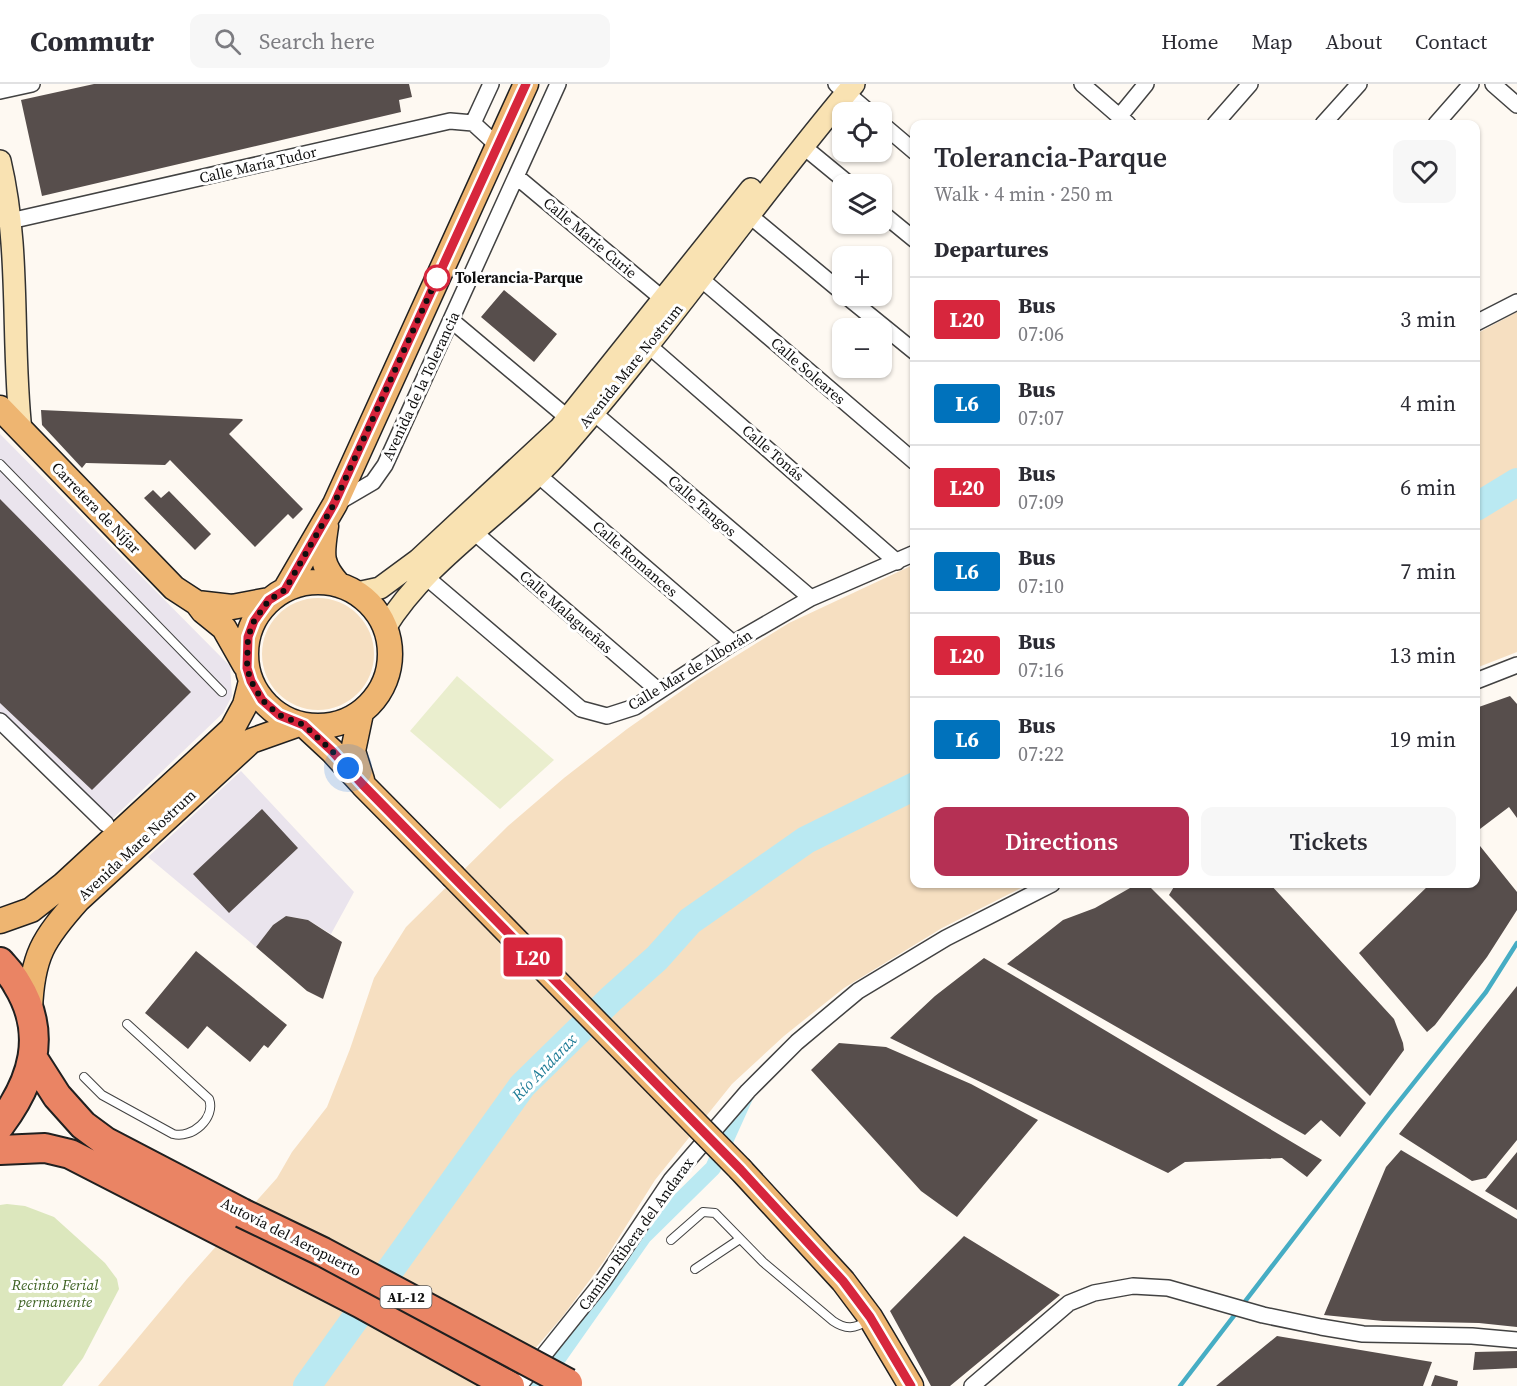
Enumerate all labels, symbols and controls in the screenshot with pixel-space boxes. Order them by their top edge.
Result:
search box [190,14,610,68]
text: Commutr [30,22,154,60]
icon: search [211,25,244,58]
text: Search here [259,26,375,56]
text: Home [1161,27,1219,56]
text: Map [1252,27,1293,56]
text: About [1326,27,1382,56]
text: Contact [1415,27,1487,56]
map controls [832,102,892,378]
button: locate [832,102,892,162]
text: Tolerancia-Parque [934,138,1167,176]
button: heart [1393,140,1456,203]
street label: Calle María Tudor [197,141,319,188]
button: layers [832,174,892,234]
text: Walk · 4 min · 250 m [934,180,1113,208]
street label: Calle Marie Curie [539,192,642,283]
text: Departures [934,234,1048,264]
button: + [832,246,892,306]
marker: Tolerancia-Parque [424,265,450,291]
place label: Tolerancia-Parque [455,267,583,288]
text: Bus [1018,290,1055,320]
street label: Avenida Mare Nostrum [574,299,688,432]
text: 3 min [1400,304,1456,334]
text: L20 [950,305,984,334]
street label: Avenida de la Tolerancia [377,307,465,464]
button: − [832,318,892,378]
text: 07:06 [1018,320,1064,348]
street label: Calle Soleares [766,332,850,409]
text: Bus [1018,374,1055,404]
text: 4 min [1400,388,1456,418]
text: L6 [955,389,979,418]
text: 07:07 [1018,404,1064,432]
street label: Calle Tonás [738,420,809,486]
street label: Carretera de Níjar [47,457,146,559]
text: Bus [1018,458,1055,488]
street label: Calle Tangos [664,470,741,541]
text: 6 min [1400,472,1456,502]
text: L20 [950,473,984,502]
text: 07:09 [1018,488,1064,516]
street label: Calle Romances [588,516,682,602]
text: Bus [1018,542,1055,572]
text: 7 min [1400,556,1456,586]
text: L6 [955,557,979,586]
street label: Calle Malagueñas [515,565,617,658]
text: 07:10 [1018,572,1064,600]
street label: Calle Mar de Alborán [624,624,756,715]
text: Bus [1018,626,1055,656]
text: 13 min [1389,640,1456,670]
text: L20 [950,641,984,670]
text: 07:16 [1018,656,1064,684]
text: Bus [1018,710,1055,740]
text: 19 min [1389,724,1456,754]
text: L6 [955,725,979,754]
text: 07:22 [1018,740,1064,768]
your location [333,753,363,783]
street label: Avenida Mare Nostrum [73,784,201,905]
button: Directions [934,807,1189,876]
button: Tickets [1201,807,1456,876]
line badge: L20 [498,938,568,976]
text: L20 [516,943,550,972]
water label: Río Andarax [506,1028,582,1106]
street label: Camino Ribera del Andarax [573,1153,698,1314]
street label: Autovía del Aeropuerto [217,1192,365,1281]
park label: Recinto Ferial permanente [11,1274,99,1312]
road number: AL-12 [380,1286,432,1308]

